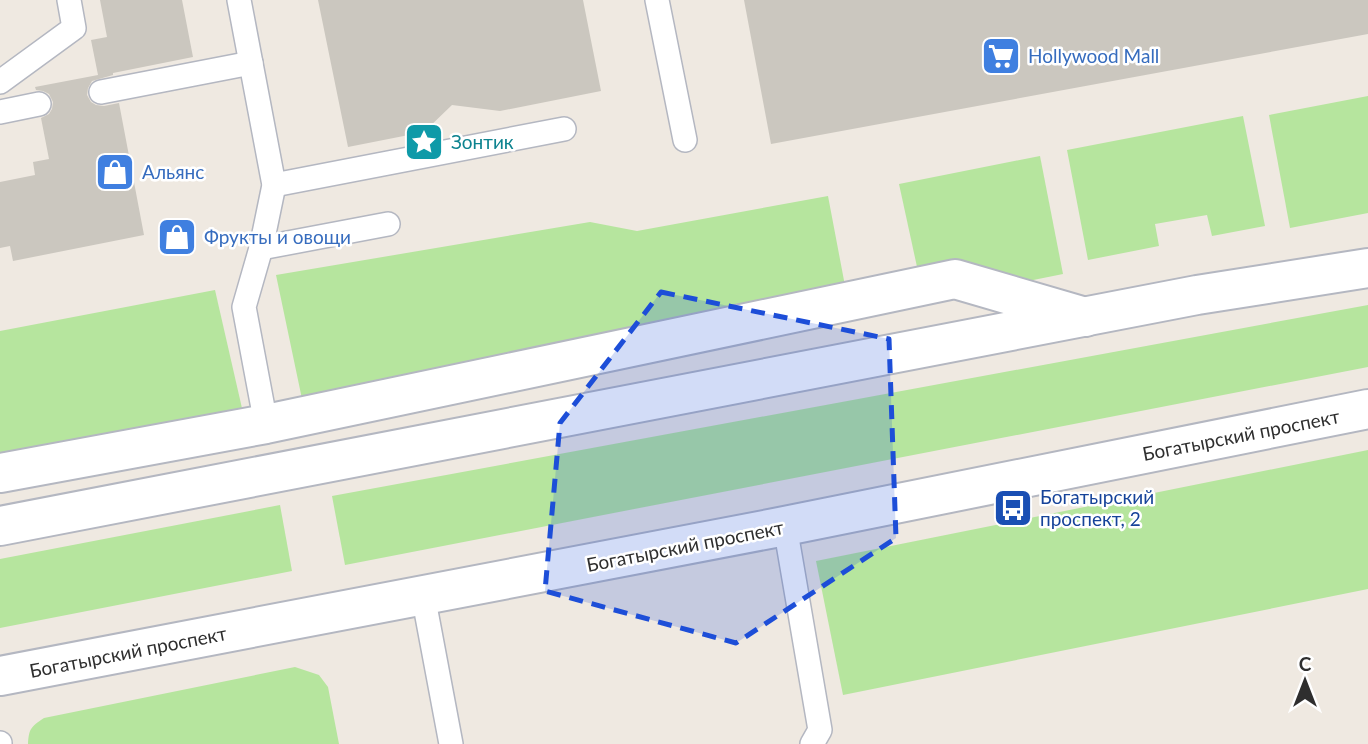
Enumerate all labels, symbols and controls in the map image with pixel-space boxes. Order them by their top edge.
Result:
supermarket icon: Hollywood Mall [980,35,1022,77]
place label: Hollywood Mall [1028,44,1159,67]
place icon: Зонтик [403,121,445,163]
place label: Зонтик [451,130,514,153]
shop icon: Альянс [94,151,136,193]
place label: Альянс [142,160,204,183]
shop icon: Фрукты и овощи [156,216,198,258]
place label: Фрукты и овощи [204,225,351,248]
street label: Богатырский проспект [1140,404,1342,465]
place label: Богатырский проспект, 2 [1040,485,1154,530]
bus stop icon: Богатырский проспект, 2 [992,487,1034,529]
street label: Богатырский проспект [584,515,786,576]
street label: Богатырский проспект [27,621,229,682]
north arrow [1270,646,1340,716]
text: С [1299,652,1312,675]

